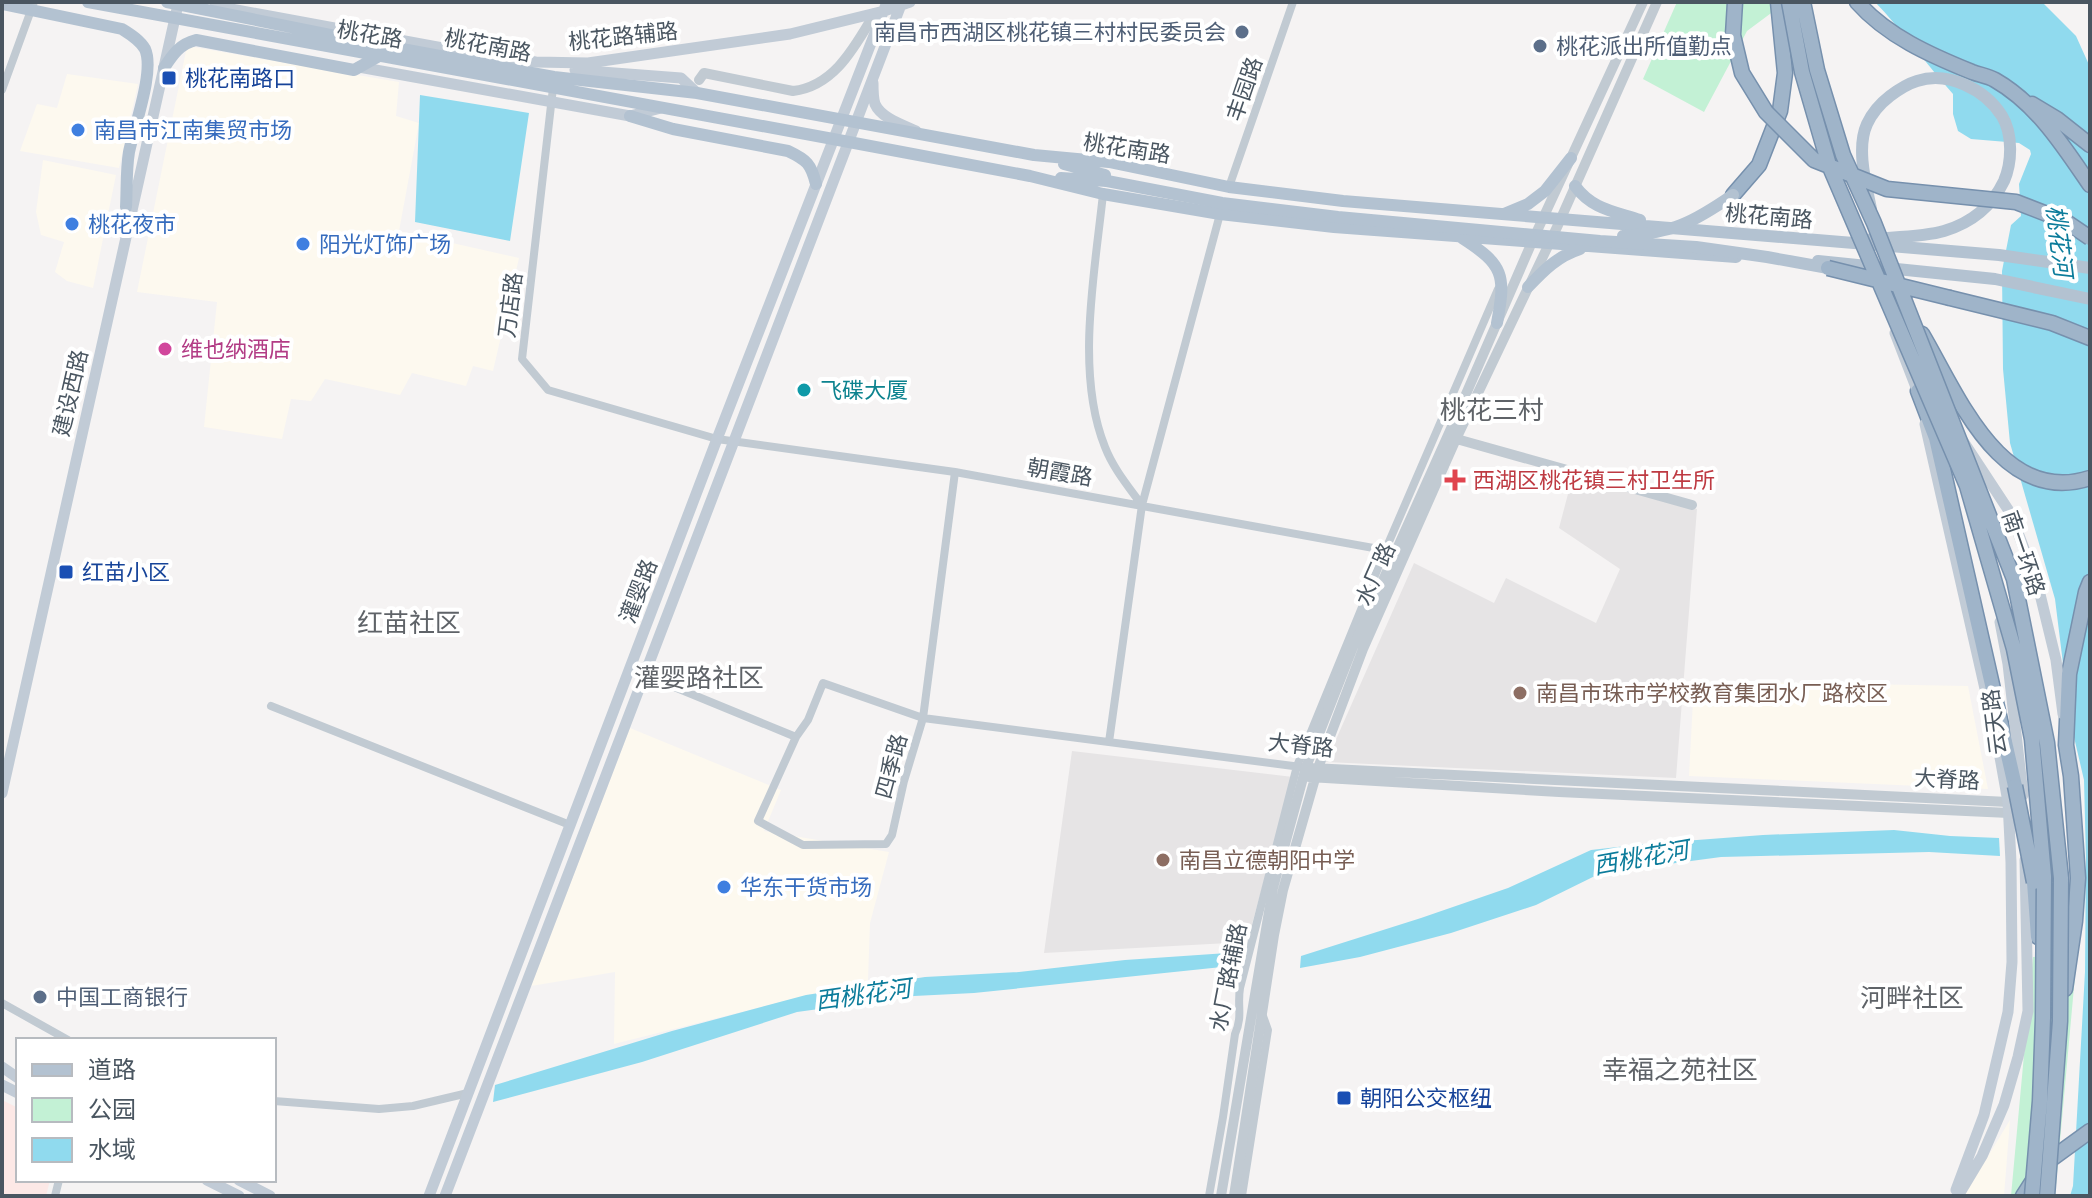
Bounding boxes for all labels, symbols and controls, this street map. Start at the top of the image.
street label: 桃花路 [335,13,405,55]
street label: 桃花路辅路 [567,15,679,57]
place label: 南昌市西湖区桃花镇三村村民委员会 [874,17,1226,47]
street label: 桃花南路 [442,22,534,68]
marker: 南昌市西湖区桃花镇三村村民委员会 [1233,23,1251,41]
place label: 桃花派出所值勤点 [1556,31,1732,61]
marker: 桃花派出所值勤点 [1531,37,1549,55]
street label: 丰园路 [1219,53,1269,125]
place label: 桃花南路口 [185,63,295,93]
marker: 桃花南路口 [160,69,178,87]
place label: 南昌市江南集贸市场 [94,115,292,145]
marker: 南昌市江南集贸市场 [69,121,87,139]
street label: 桃花南路 [1081,126,1173,170]
street label: 桃花南路 [1724,197,1814,235]
water label: 桃花河 [2040,203,2082,283]
place label: 桃花夜市 [88,209,176,239]
marker: 桃花夜市 [63,215,81,233]
place label: 阳光灯饰广场 [319,229,451,259]
marker: 阳光灯饰广场 [294,235,312,253]
street label: 万店路 [491,270,529,340]
place label: 维也纳酒店 [181,334,291,364]
marker: 维也纳酒店 [156,340,174,358]
street label: 建设西路 [45,347,95,439]
place label: 飞碟大厦 [820,375,908,405]
marker: 飞碟大厦 [795,381,813,399]
district label: 桃花三村 [1440,391,1544,427]
street label: 朝霞路 [1025,451,1095,493]
place label: 西湖区桃花镇三村卫生所 [1473,465,1715,495]
marker: 西湖区桃花镇三村卫生所 [1444,469,1466,491]
street label: 南一环路 [1995,507,2053,599]
street label: 水厂路 [1348,538,1402,610]
street label: 灌婴路 [612,555,664,627]
place label: 红苗小区 [82,557,170,587]
marker: 红苗小区 [57,563,75,581]
district label: 红苗社区 [357,604,461,640]
district label: 灌婴路社区 [634,659,764,695]
place label: 南昌市珠市学校教育集团水厂路校区 [1536,678,1888,708]
marker: 南昌市珠市学校教育集团水厂路校区 [1511,684,1529,702]
street label: 云天路 [1975,687,2013,757]
street label: 大脊路 [1267,727,1335,763]
street label: 四季路 [868,730,914,802]
street label: 大脊路 [1913,762,1981,796]
water label: 西桃花河 [1591,831,1695,881]
place label: 南昌立德朝阳中学 [1179,845,1355,875]
marker: 南昌立德朝阳中学 [1154,851,1172,869]
place label: 华东干货市场 [740,872,872,902]
marker: 华东干货市场 [715,878,733,896]
street label: 水厂路辅路 [1203,920,1253,1034]
water label: 西桃花河 [813,970,917,1017]
district label: 河畔社区 [1860,979,1964,1015]
place label: 中国工商银行 [56,982,188,1012]
marker: 中国工商银行 [31,988,49,1006]
legend [16,1038,276,1182]
district label: 幸福之苑社区 [1602,1051,1758,1087]
text: 道路 [88,1052,136,1085]
place label: 朝阳公交枢纽 [1360,1083,1492,1113]
marker: 朝阳公交枢纽 [1335,1089,1353,1107]
text: 公园 [88,1092,136,1125]
text: 水域 [88,1132,136,1165]

